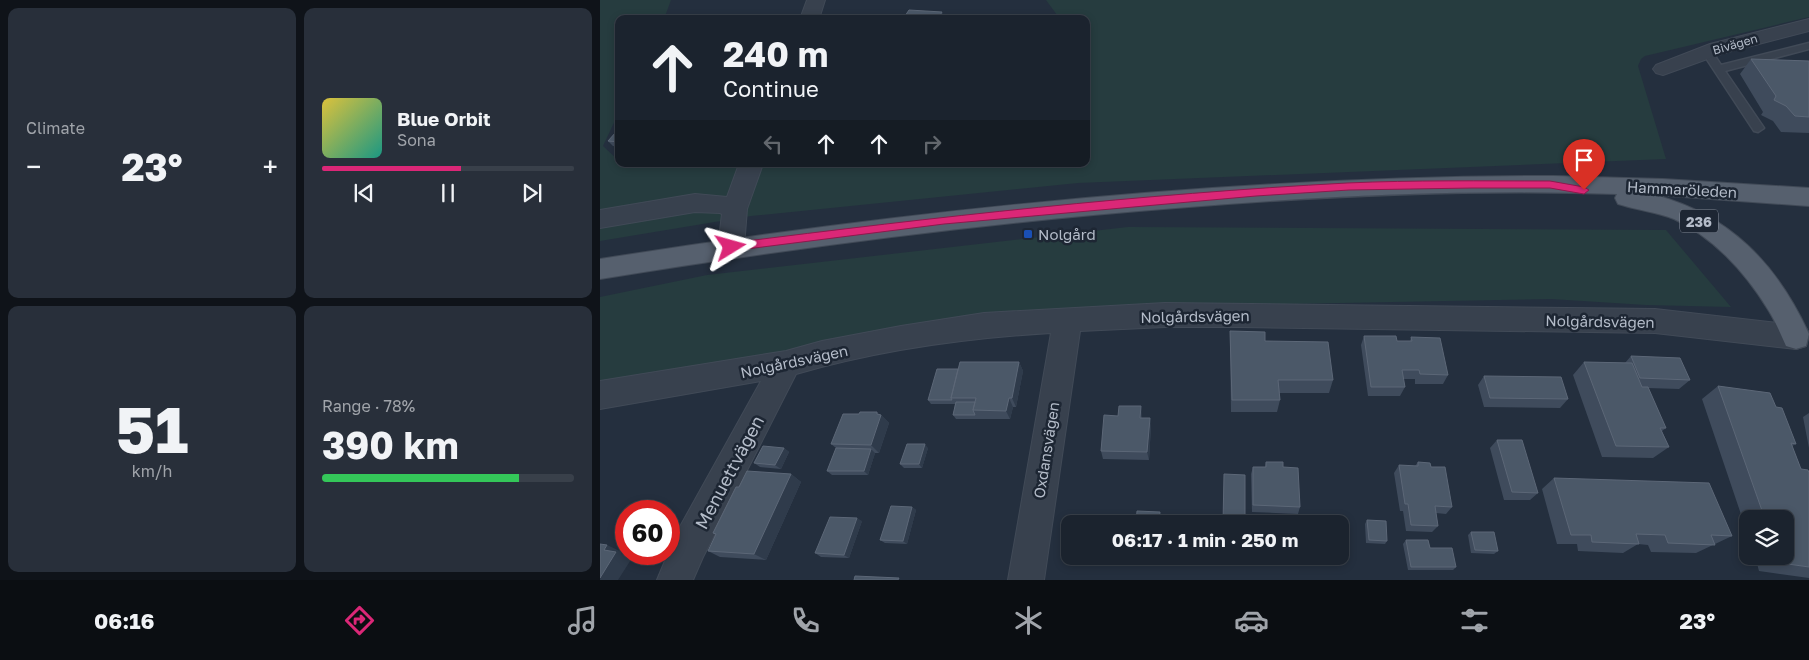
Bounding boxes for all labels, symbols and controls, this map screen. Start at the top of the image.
street label: Bivägen [1711,30,1759,58]
text: 240 m [723,33,828,75]
icon: ahead [640,35,705,100]
text: Continue [723,75,819,102]
text: Blue Orbit [397,107,491,130]
text: Climate [26,118,85,138]
text: Sona [397,130,436,150]
icon: left [759,130,787,158]
icon: ahead [812,130,840,158]
icon: ahead [865,130,893,158]
icon: right [918,130,946,158]
pin [1563,139,1605,190]
text: 23° [121,144,183,189]
icon: arrive [1570,146,1598,174]
text: − [26,150,41,183]
text: + [263,150,278,183]
street label: Hammaröleden [1627,177,1737,201]
icon: previous [350,179,378,207]
icon: pause [434,179,462,207]
icon: next [518,179,546,207]
road number: 236 [1680,210,1718,232]
position arrow [704,220,756,272]
place label: Nolgård [1038,225,1096,243]
marker: Nolgård [1022,228,1034,240]
street label: Nolgårdsvägen [1140,306,1250,326]
street label: Nolgårdsvägen [1545,311,1655,331]
street label: Nolgårdsvägen [739,341,849,381]
text: 51 [115,389,189,467]
text: Range · 78% [322,396,415,416]
street label: Oxdansvägen [1029,400,1063,500]
street label: Menuettvägen [690,411,768,533]
text: 390 km [322,422,459,467]
text: km/h [132,461,172,481]
speed limit sign: 60 [615,500,680,565]
map controls [1739,510,1794,565]
button: layers [1739,510,1794,565]
text: 06:17 · 1 min · 250 m [1112,528,1298,551]
icon: directions [342,603,377,638]
icon: music [565,603,600,638]
icon: phone [788,603,823,638]
icon: climate [1011,603,1046,638]
icon: car [1234,603,1269,638]
icon: filters [1457,603,1492,638]
text: 06:16 [94,607,155,634]
text: 23° [1680,607,1715,634]

